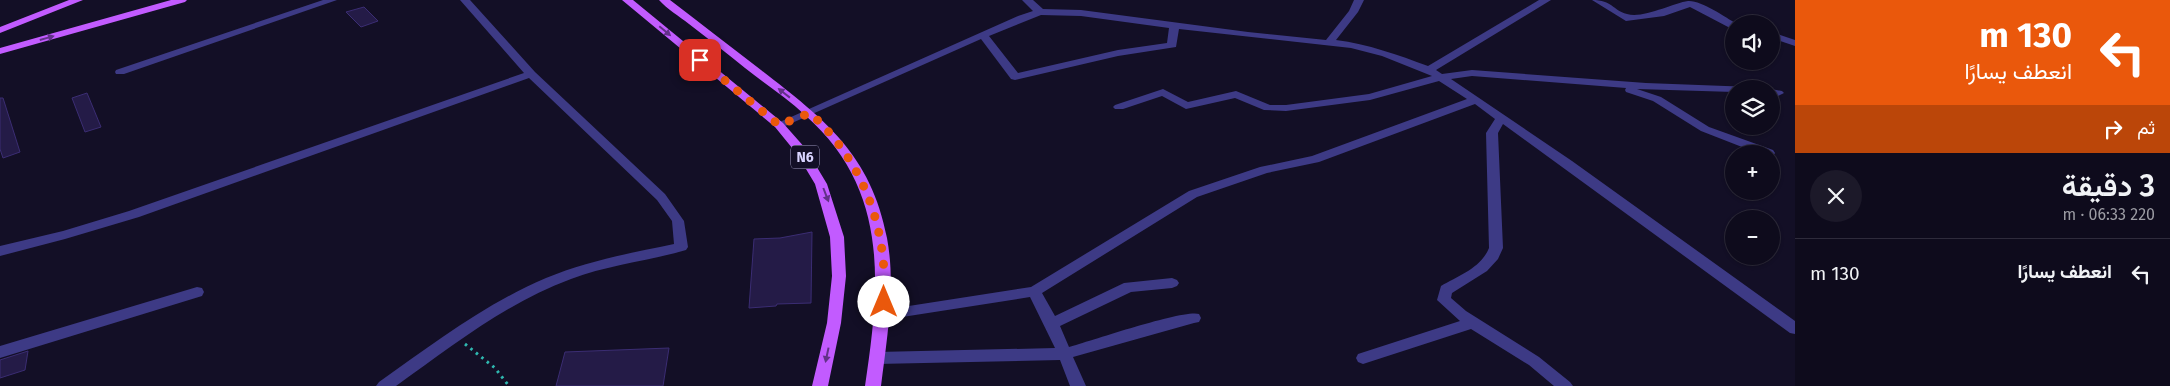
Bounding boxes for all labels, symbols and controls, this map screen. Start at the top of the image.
text: 130 m [1979,14,2072,56]
map controls [1725,15,1780,265]
button: sound [1725,15,1780,70]
icon: left [2090,20,2155,85]
one-way arrow [659,25,671,36]
one-way arrow [39,34,55,42]
pin [679,39,721,81]
icon: arrive [686,46,714,74]
text: انعطف يسارًا [1965,58,2072,85]
button: layers [1725,80,1780,135]
one-way arrow [778,87,791,98]
icon: right [2099,115,2127,143]
text: ثم [2137,116,2155,139]
button: + [1725,145,1780,200]
road number: N6 [791,146,819,168]
text: 3 دقيقة [2062,168,2155,204]
button: close [1810,170,1862,222]
one-way arrow [822,188,830,203]
text: 220 m · 06:33 [2063,205,2155,224]
button: − [1725,210,1780,265]
text: انعطف يسارًا [2018,260,2112,283]
icon: left [2127,260,2155,288]
text: 130 m [1810,262,1860,285]
position arrow [857,275,909,327]
one-way arrow [823,347,831,362]

